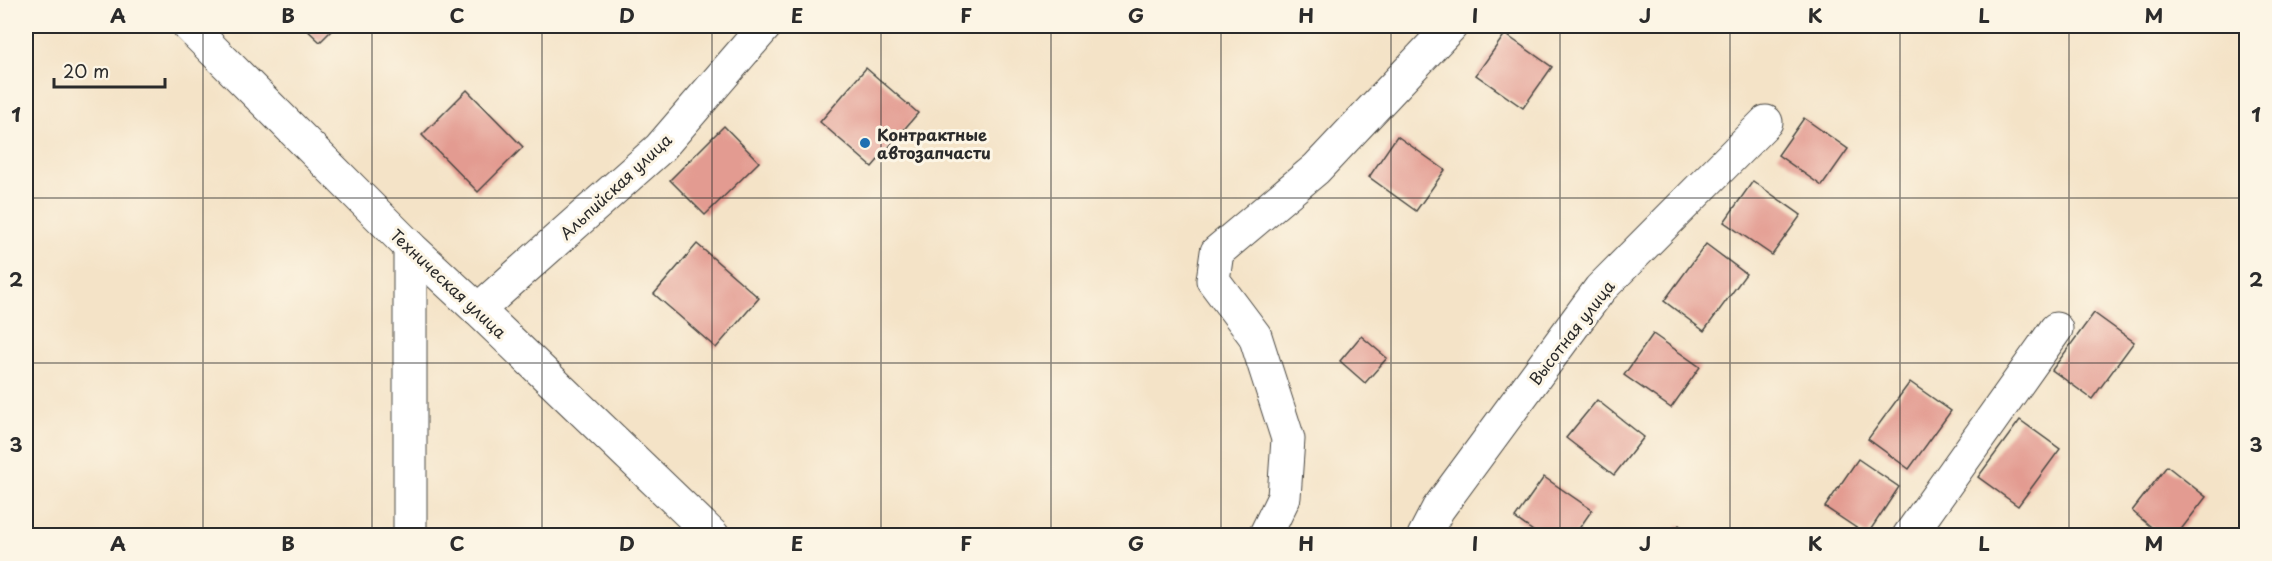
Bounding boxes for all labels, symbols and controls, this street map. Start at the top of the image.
text: A [110,0,126,30]
text: B [281,0,295,30]
text: C [449,0,465,30]
text: D [619,0,635,30]
text: E [791,0,803,30]
text: F [960,0,972,30]
text: G [1128,0,1144,30]
text: H [1298,0,1314,30]
text: I [1472,0,1478,30]
text: J [1639,0,1651,30]
text: K [1808,0,1823,30]
text: L [1978,0,1990,30]
text: M [2145,0,2163,30]
scale bar [54,51,165,89]
text: 20 m [63,57,109,84]
text: 1 [11,99,21,129]
text: 1 [2251,99,2261,129]
place label: Контрактные автозапчасти [877,122,991,164]
street label: Альпийская улица [554,128,676,244]
marker: Контрактные автозапчасти [858,136,872,150]
street label: Техническая улица [386,223,512,343]
text: 2 [9,264,23,294]
text: 2 [2249,264,2263,294]
street label: Высотная улица [1522,275,1620,389]
text: 3 [9,429,23,459]
text: 3 [2249,429,2263,459]
text: A [110,528,126,558]
text: B [281,528,295,558]
text: C [449,528,465,558]
text: D [619,528,635,558]
text: E [791,528,803,558]
text: F [960,528,972,558]
text: G [1128,528,1144,558]
text: H [1298,528,1314,558]
text: I [1472,528,1478,558]
text: J [1639,528,1651,558]
text: K [1808,528,1823,558]
text: L [1978,528,1990,558]
text: M [2145,528,2163,558]

